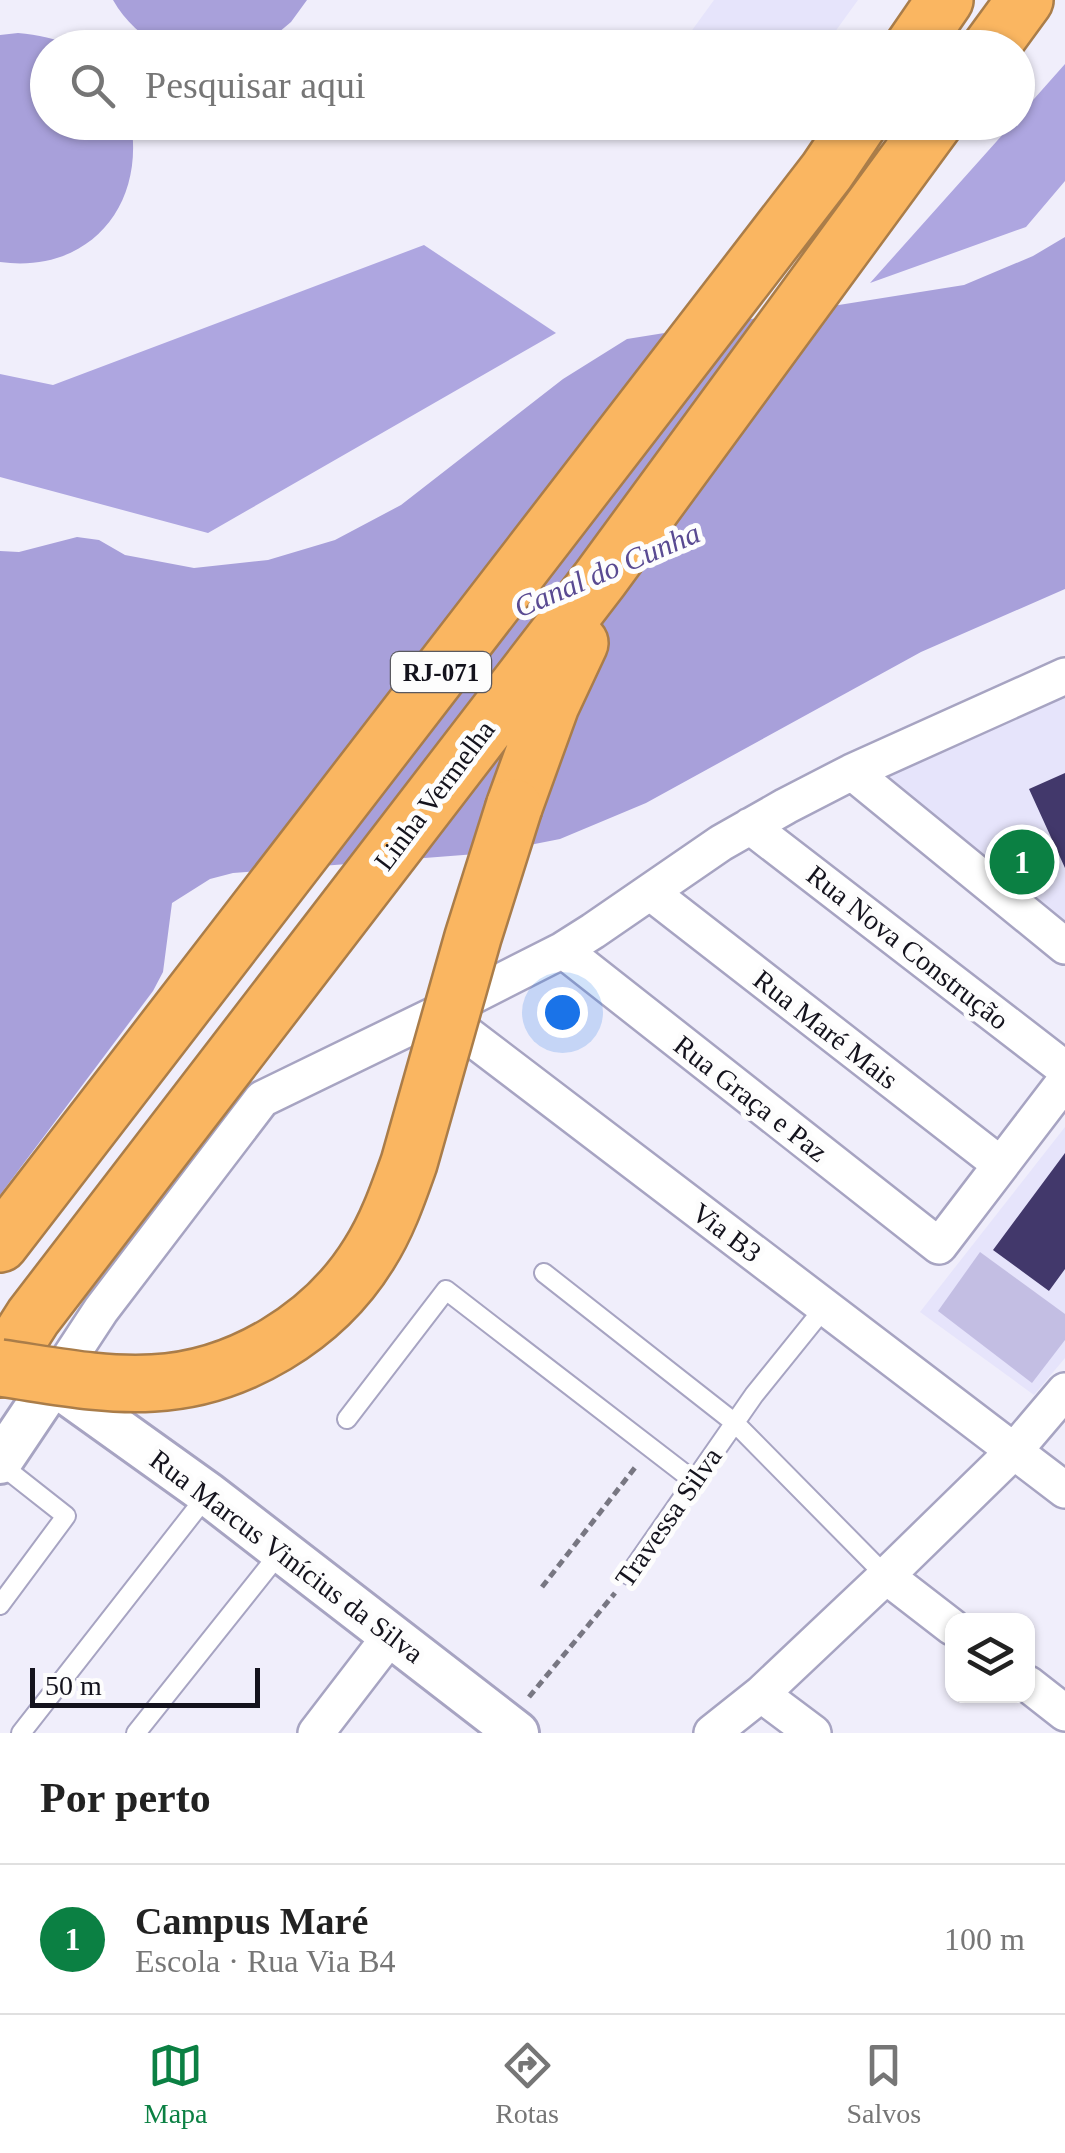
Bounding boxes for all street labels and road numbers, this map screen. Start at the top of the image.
road number: RJ-071 [391,652,491,692]
street label: Linha Vermelha [368,714,501,876]
street label: Rua Nova Construção [801,859,1015,1036]
street label: Rua Maré Mais [748,964,904,1095]
street label: Rua Graça e Paz [668,1029,833,1168]
street label: Via B3 [686,1196,767,1268]
street label: Travessa Silva [609,1441,728,1593]
street label: Rua Marcus Vinícius da Silva [144,1444,430,1670]

